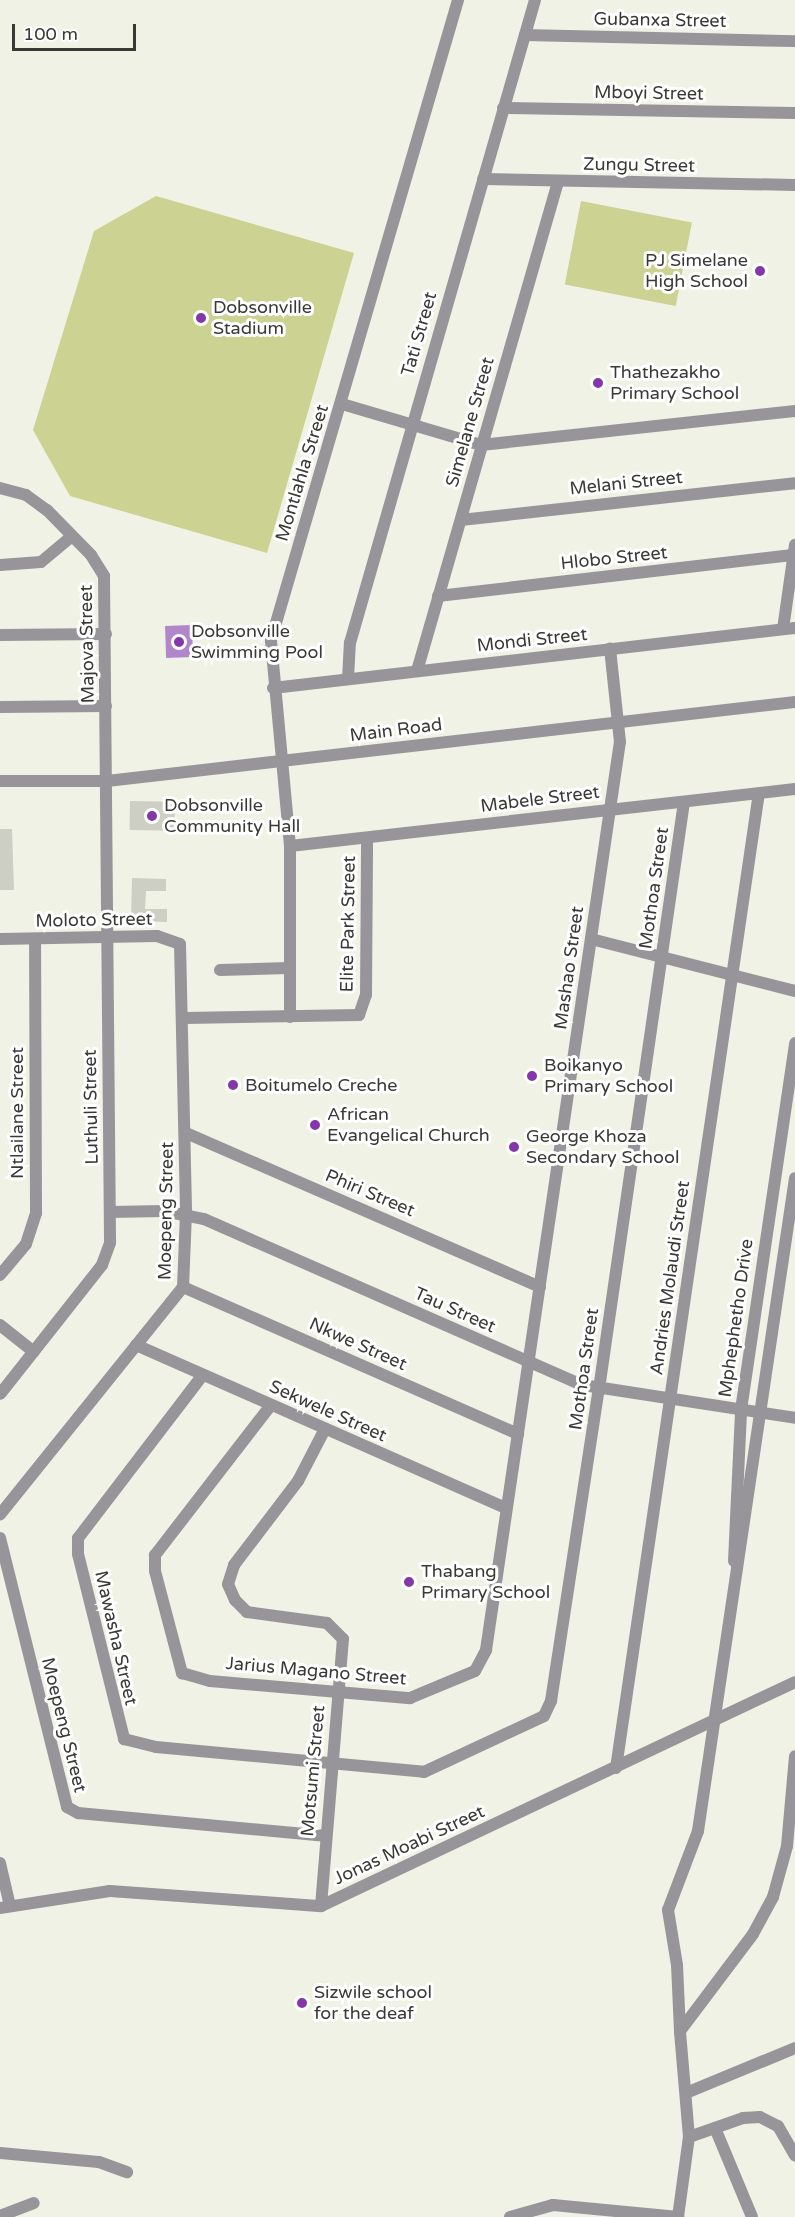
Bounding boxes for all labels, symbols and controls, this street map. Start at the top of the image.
street label: Gubanxa Street [593,8,727,32]
scale bar [15,12,140,50]
text: 100 m [23,23,78,45]
street label: Mboyi Street [594,81,704,105]
street label: Zungu Street [583,153,695,177]
place label: PJ Simelane High School [645,250,748,292]
marker: PJ Simelane High School [753,264,767,278]
street label: Tati Street [397,289,441,379]
place label: Dobsonville Stadium [213,297,312,340]
marker: Dobsonville Stadium [194,311,208,325]
street label: Simelane Street [441,355,499,489]
place label: Thathezakho Primary School [610,362,739,404]
marker: Thathezakho Primary School [591,376,605,390]
street label: Montlahla Street [271,402,333,544]
street label: Melani Street [568,466,684,500]
street label: Hlobo Street [560,542,668,574]
street label: Majova Street [75,585,99,703]
place label: Dobsonville Swimming Pool [191,621,323,664]
street label: Mondi Street [476,623,588,657]
marker: Dobsonville Swimming Pool [172,635,186,649]
street label: Main Road [349,714,443,746]
street label: Mabele Street [479,781,601,817]
place label: Dobsonville Community Hall [164,795,300,838]
marker: Dobsonville Community Hall [145,809,159,823]
street label: Mothoa Street [635,826,673,950]
street label: Elite Park Street [336,856,360,992]
street label: Mashao Street [550,905,588,1031]
street label: Moloto Street [35,908,153,932]
street label: Ntlailane Street [6,1047,28,1179]
street label: Luthuli Street [79,1049,103,1165]
place label: Boikanyo Primary School [544,1055,673,1098]
marker: Boikanyo Primary School [525,1069,539,1083]
place label: Boitumelo Creche [245,1074,397,1096]
marker: Boitumelo Creche [226,1078,240,1092]
place label: African Evangelical Church [327,1104,490,1146]
marker: African Evangelical Church [308,1118,322,1132]
place label: George Khoza Secondary School [526,1126,679,1168]
marker: George Khoza Secondary School [507,1140,521,1154]
street label: Moepeng Street [154,1142,178,1280]
street label: Phiri Street [322,1165,418,1221]
street label: Andries Molaudi Street [646,1179,694,1377]
street label: Mphephetho Drive [714,1237,758,1399]
street label: Tau Street [411,1283,499,1337]
street label: Mothoa Street [565,1307,603,1431]
street label: Nkwe Street [306,1313,410,1375]
street label: Sekwele Street [266,1375,390,1447]
place label: Thabang Primary School [421,1561,550,1604]
street label: Mawasha Street [90,1569,142,1707]
marker: Thabang Primary School [402,1575,416,1589]
street label: Jarius Magano Street [225,1652,407,1690]
street label: Moepeng Street [37,1655,91,1795]
street label: Motsumi Street [297,1705,329,1837]
street label: Jonas Moabi Street [330,1801,488,1889]
place label: Sizwile school for the deaf [314,1982,432,2024]
marker: Sizwile school for the deaf [295,1996,309,2010]

